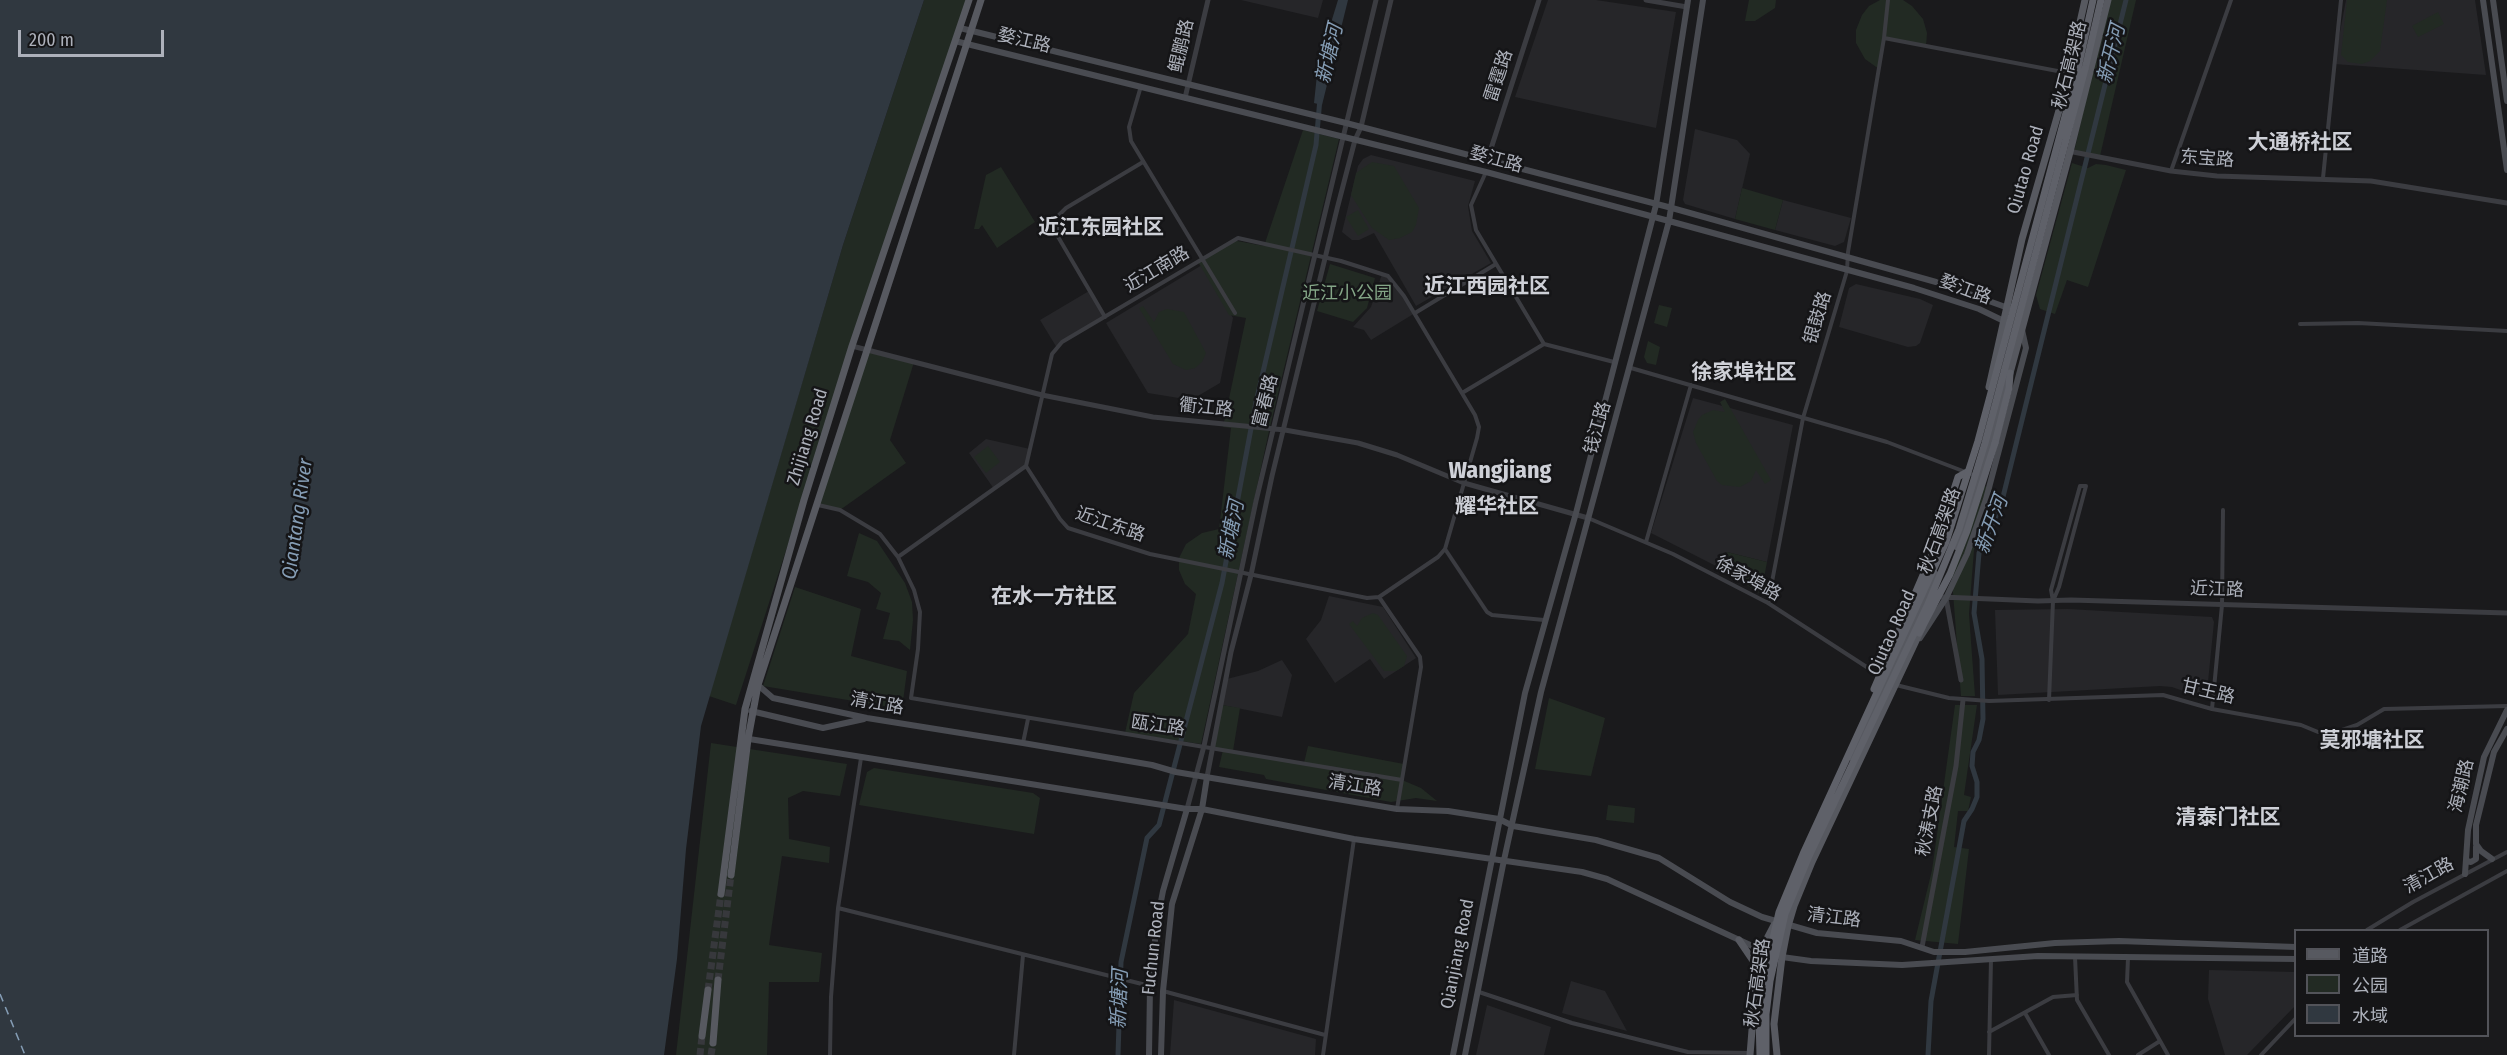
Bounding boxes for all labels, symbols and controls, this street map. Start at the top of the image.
street label: 鲲鹏路 [1165,17,1199,75]
scale bar [21,18,166,56]
street label: 秋石高架路 [2049,19,2091,111]
water label: 新塘河 [1312,22,1348,86]
water label: 新开河 [2093,22,2131,86]
street label: 婺江路 [995,24,1053,58]
text: 200 m [29,29,74,51]
street label: 雷霆路 [1480,47,1518,105]
street label: Qiutao Road [2003,123,2049,217]
district label: 大通桥社区 [2248,130,2352,156]
street label: 婺江路 [1467,143,1525,177]
street label: 东宝路 [2179,146,2235,172]
district label: 近江东园社区 [1038,215,1164,241]
street label: 近江南路 [1121,242,1193,298]
street label: 婺江路 [1936,271,1994,309]
district label: 近江西园社区 [1424,274,1550,300]
park label: 近江小公园 [1302,283,1392,305]
street label: 银鼓路 [1800,289,1836,347]
district label: 徐家埠社区 [1692,360,1796,386]
street label: 富春路 [1249,372,1283,430]
street label: Zhijiang Road [783,386,833,488]
street label: 衢江路 [1178,394,1234,422]
street label: 钱江路 [1580,399,1616,457]
water label: Qiantang River [278,457,318,581]
district label: Wangjiang [1448,457,1552,485]
street label: 秋石高架路 [1914,485,1966,577]
water label: 新开河 [1970,493,2014,557]
district label: 耀华社区 [1455,494,1539,520]
water label: 新塘河 [1214,498,1250,562]
street label: 近江东路 [1072,503,1148,547]
street label: 徐家埠路 [1711,552,1785,606]
street label: 近江路 [2190,578,2244,602]
district label: 在水一方社区 [991,584,1117,610]
street label: Qiutao Road [1864,587,1920,679]
street label: 甘王路 [2179,675,2237,709]
street label: 清江路 [849,689,905,719]
street label: 瓯江路 [1130,712,1186,740]
district label: 莫邪塘社区 [2320,728,2424,754]
street label: 海潮路 [2445,757,2479,815]
street label: 清江路 [1327,771,1383,801]
street label: 秋涛支路 [1913,784,1947,858]
district label: 清泰门社区 [2176,805,2280,831]
street label: 清江路 [2400,853,2458,899]
street label: Qianjiang Road [1437,897,1479,1011]
street label: Fuchun Road [1138,900,1170,996]
street label: 清江路 [1806,904,1862,932]
legend [2294,929,2489,1037]
street label: 秋石高架路 [1741,937,1775,1029]
text: 道路 [2352,945,2388,967]
water label: 新塘河 [1107,969,1133,1029]
text: 公园 [2352,975,2388,997]
text: 水域 [2352,1005,2388,1027]

